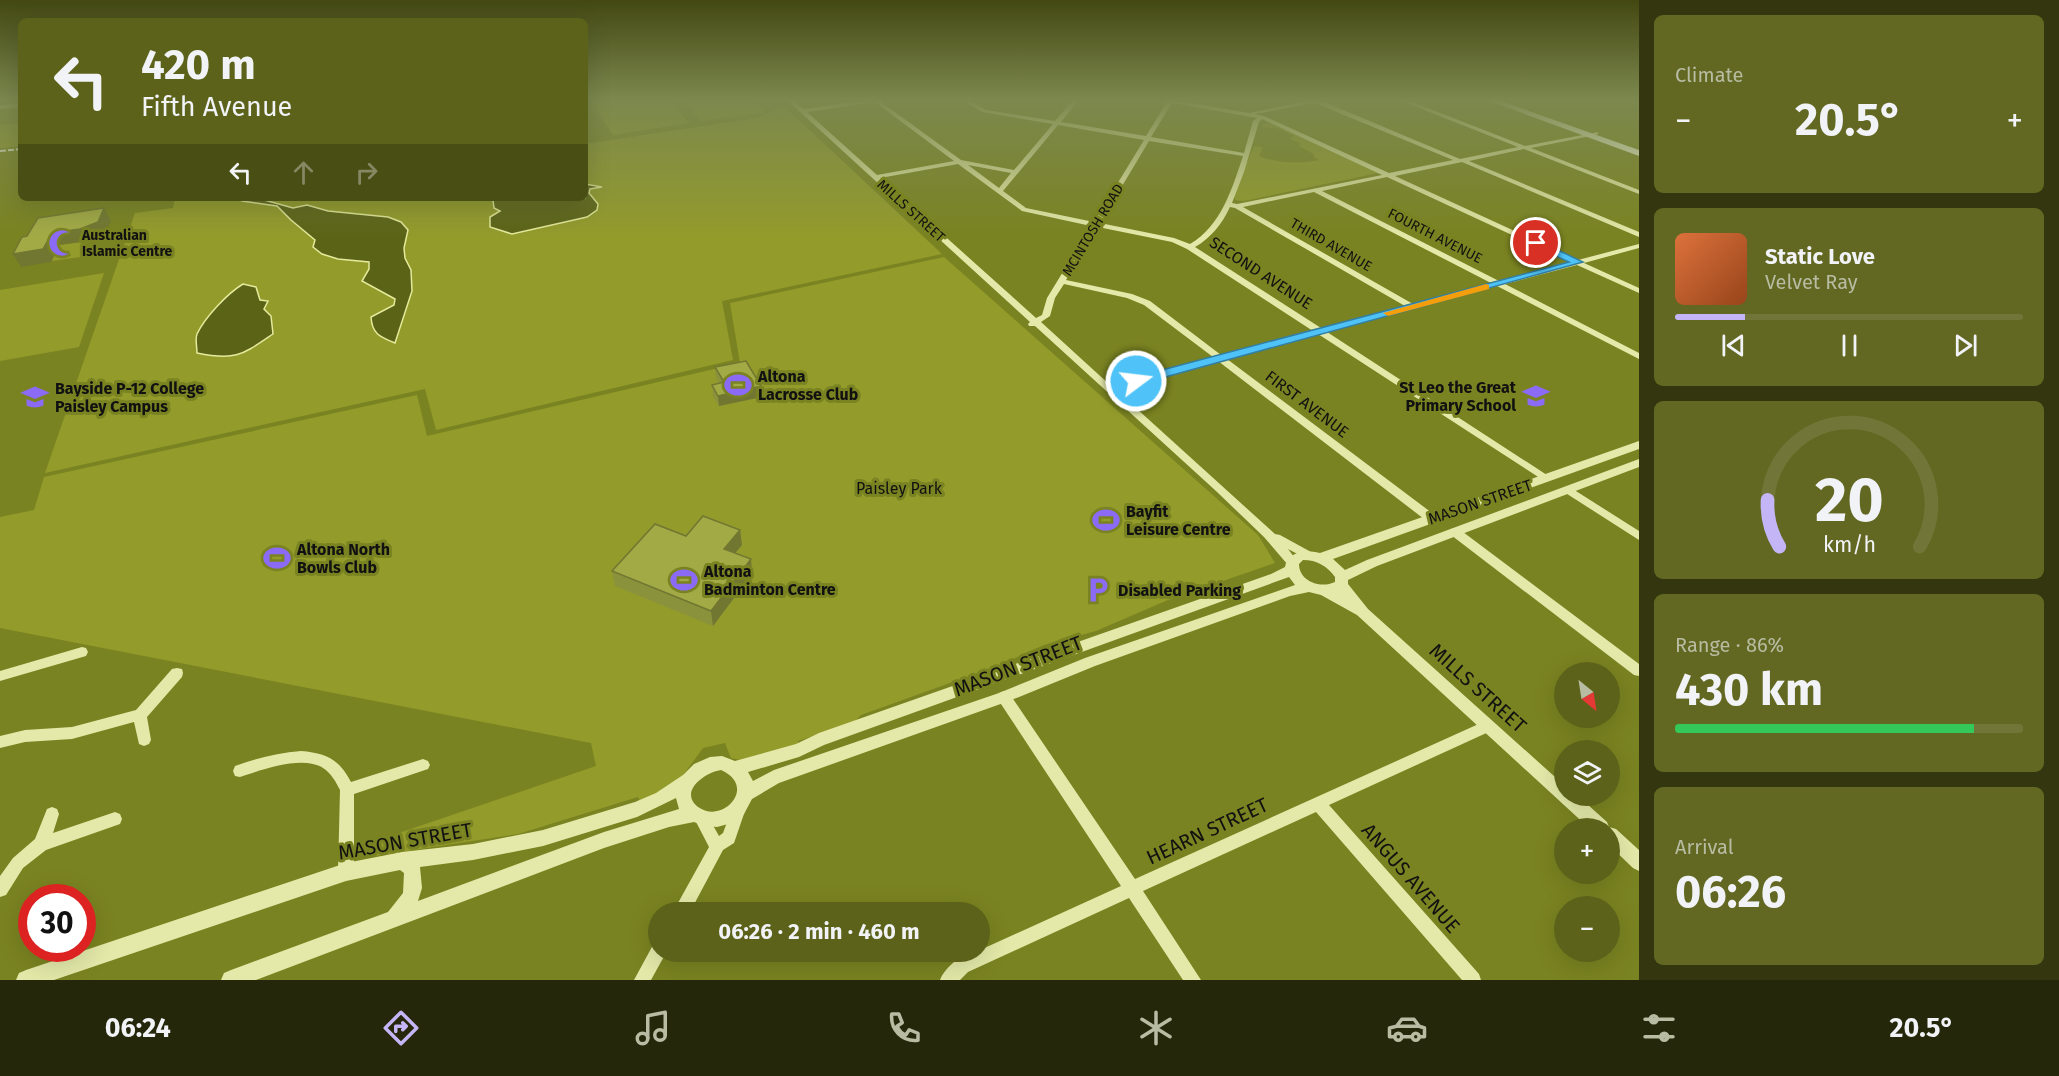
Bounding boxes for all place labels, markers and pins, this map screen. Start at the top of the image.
pin [1510,217,1561,268]
place label: Australian Islamic Centre [81,227,173,260]
mosque icon: Australian Islamic Centre [47,228,77,258]
place label: Altona Lacrosse Club [757,367,858,404]
sports icon: Altona Lacrosse Club [723,370,753,400]
place label: St Leo the Great Primary School [1399,378,1517,415]
place label: Bayside P-12 College Paisley Campus [55,379,204,416]
school or university icon: St Leo the Great Primary School [1521,381,1551,411]
school or university icon: Bayside P-12 College Paisley Campus [20,382,50,412]
place label: Bayfit Leisure Centre [1126,502,1231,539]
sports icon: Bayfit Leisure Centre [1091,505,1121,535]
place label: Altona North Bowls Club [296,540,390,577]
sports icon: Altona North Bowls Club [262,543,292,573]
place label: Altona Badminton Centre [703,562,836,599]
sports icon: Altona Badminton Centre [669,565,699,595]
parking icon: Disabled Parking [1083,575,1113,605]
place label: Disabled Parking [1118,581,1241,600]

